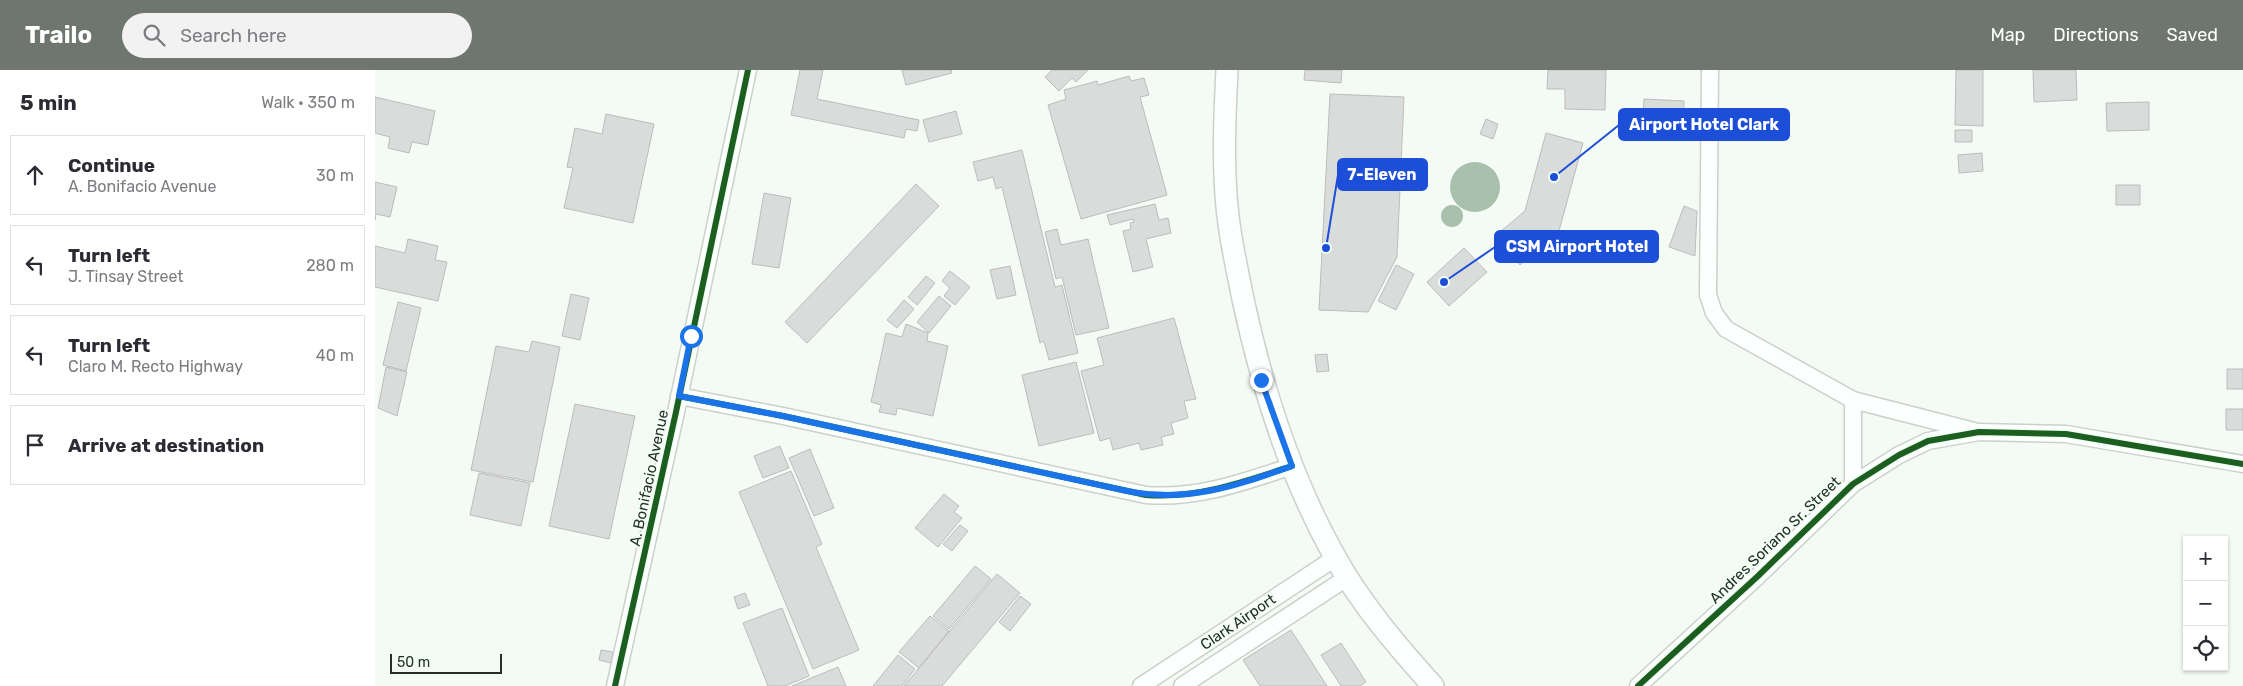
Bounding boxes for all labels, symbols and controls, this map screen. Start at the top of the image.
search box [122,13,472,58]
text: Trailo [25,21,92,49]
icon: search [140,21,168,49]
text: Search here [180,24,287,47]
text: Map [1990,24,2025,46]
text: Directions [2053,24,2139,46]
text: Saved [2167,24,2218,46]
text: 5 min [20,90,77,115]
text: Walk · 350 m [261,93,355,112]
callout: Airport Hotel Clark [1619,109,1789,140]
text: Airport Hotel Clark [1629,115,1780,134]
text: Continue [68,154,155,177]
callout: 7-Eleven [1338,159,1427,190]
icon: ahead [21,161,49,189]
text: 7-Eleven [1347,165,1417,184]
text: 30 m [316,166,354,185]
text: A. Bonifacio Avenue [68,177,216,196]
callout: CSM Airport Hotel [1495,231,1658,262]
text: CSM Airport Hotel [1506,237,1648,256]
text: Turn left [68,244,150,267]
icon: left [21,251,49,279]
text: 280 m [306,256,354,275]
text: J. Tinsay Street [68,267,184,286]
route start [680,325,703,348]
text: Turn left [68,334,150,357]
icon: left [21,341,49,369]
text: 40 m [316,346,354,365]
text: Claro M. Recto Highway [68,357,243,376]
route end [1250,369,1273,392]
street label: A. Bonifacio Avenue [626,408,672,548]
icon: arrive [21,431,49,459]
text: Arrive at destination [68,434,264,457]
street label: Andres Soriano Sr. Street [1706,473,1844,607]
map controls [2183,536,2228,671]
button: + [2183,536,2228,581]
button: − [2183,581,2228,626]
street label: Clark Airport [1197,590,1279,654]
button: locate [2183,626,2228,671]
scale bar [390,651,503,674]
text: 50 m [397,654,430,671]

